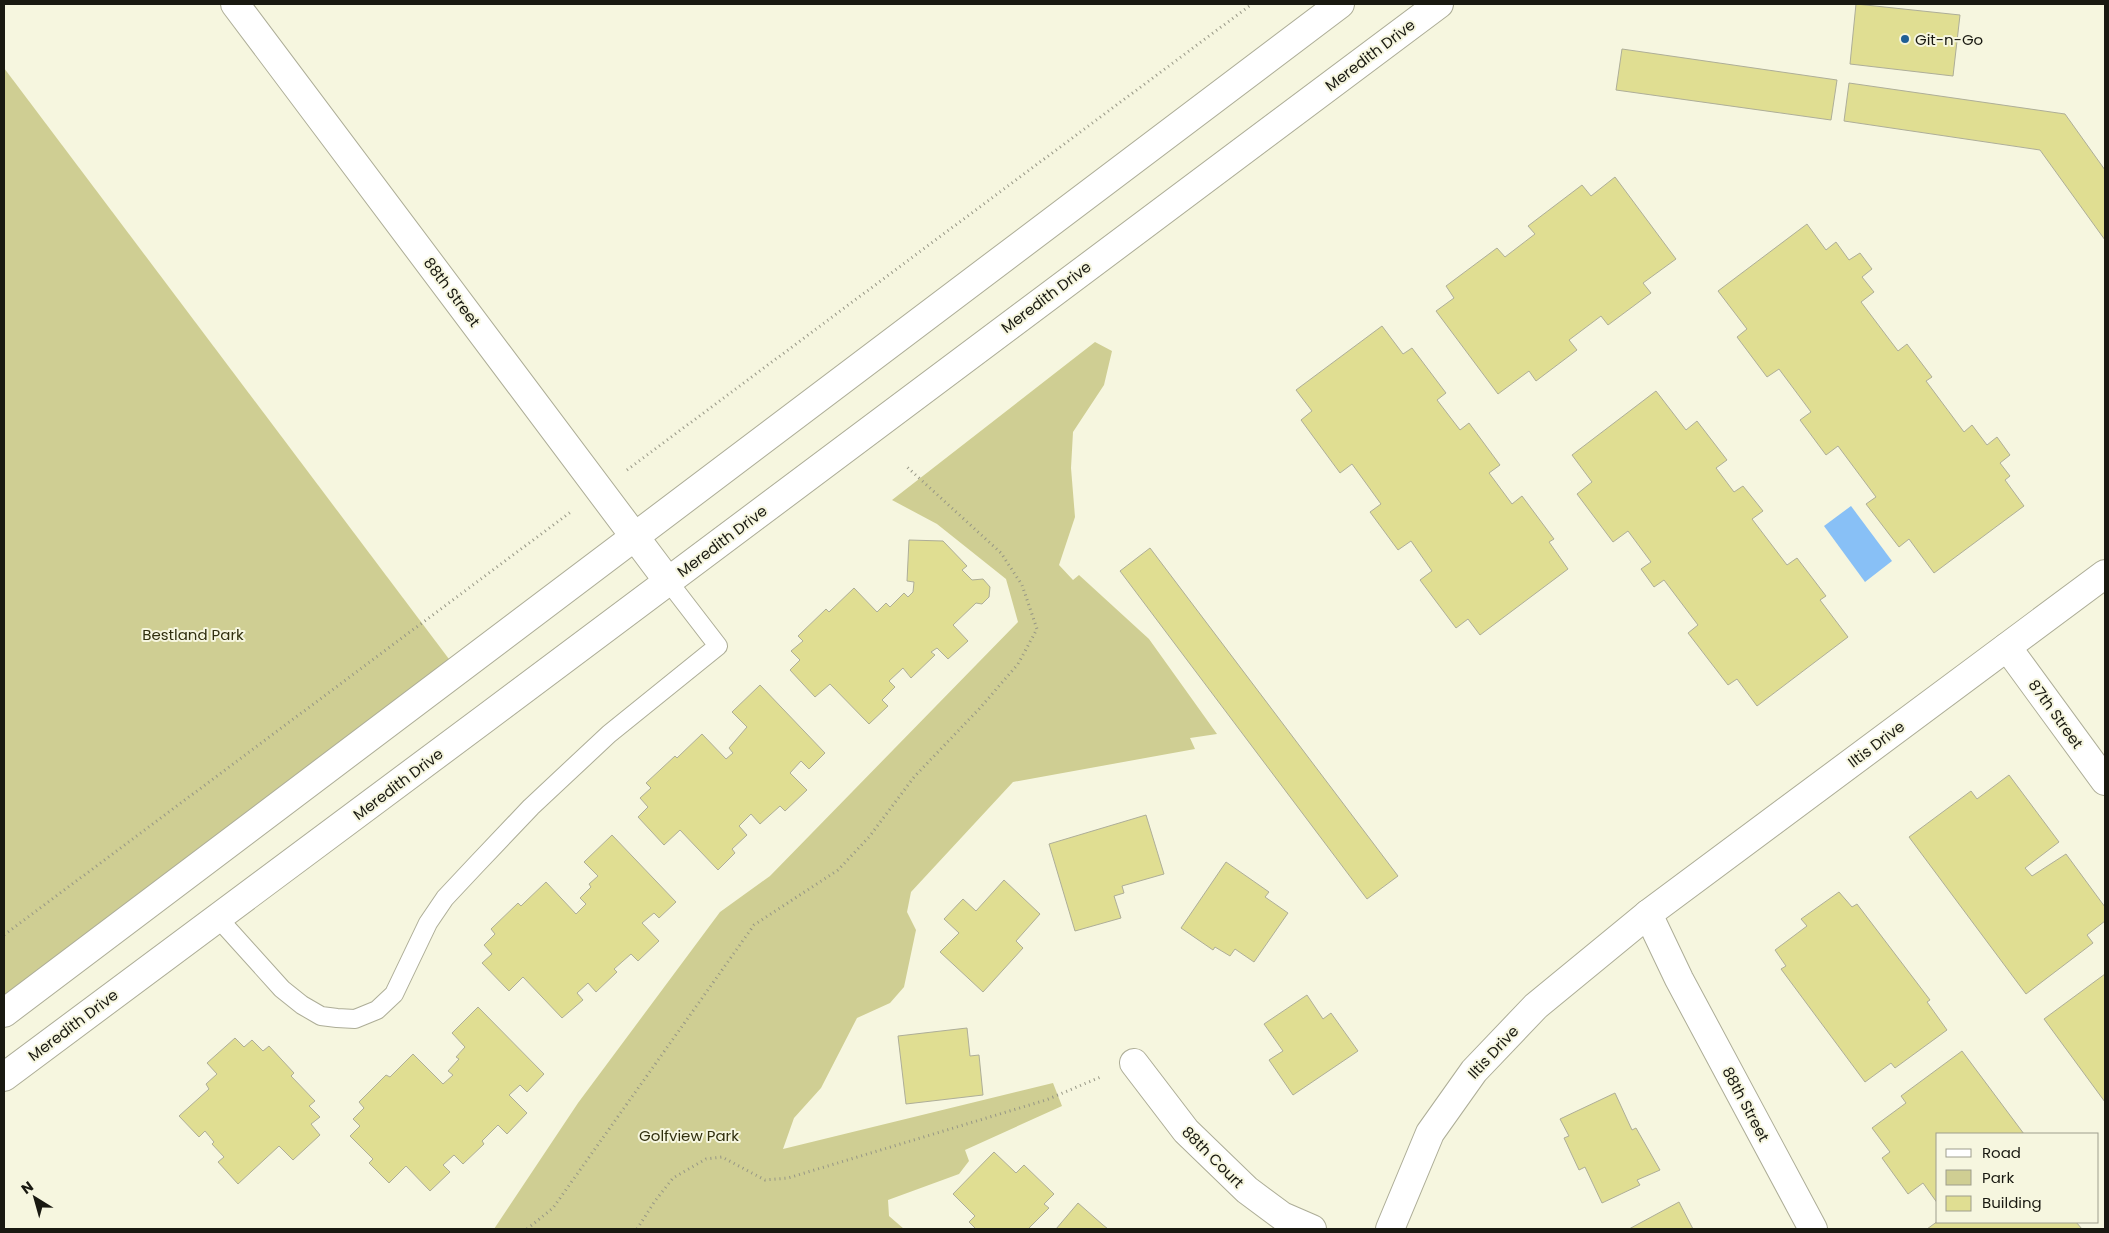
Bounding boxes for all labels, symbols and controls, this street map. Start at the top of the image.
street label: Meredith Drive [1321,14,1419,96]
place label: Git-n-Go [1915,29,1983,50]
marker: Git-n-Go [1899,33,1911,45]
street label: 88th Street [419,253,485,331]
street label: Meredith Drive [997,256,1095,338]
street label: Meredith Drive [673,500,771,582]
park label: Bestland Park [142,624,244,645]
street label: 87th Street [2024,675,2088,753]
street label: Iltis Drive [1843,716,1909,772]
street label: Meredith Drive [349,743,447,825]
street label: Meredith Drive [24,984,122,1066]
street label: Iltis Drive [1463,1021,1523,1083]
street label: 88th Street [1717,1063,1775,1145]
street label: 88th Court [1177,1121,1249,1193]
park label: Golfview Park [639,1125,739,1146]
legend [1936,1133,2099,1223]
text: Road [1982,1142,2021,1163]
text: Park [1982,1167,2014,1188]
north arrow [10,1173,60,1223]
text: N [17,1176,37,1199]
text: Building [1982,1192,2042,1213]

